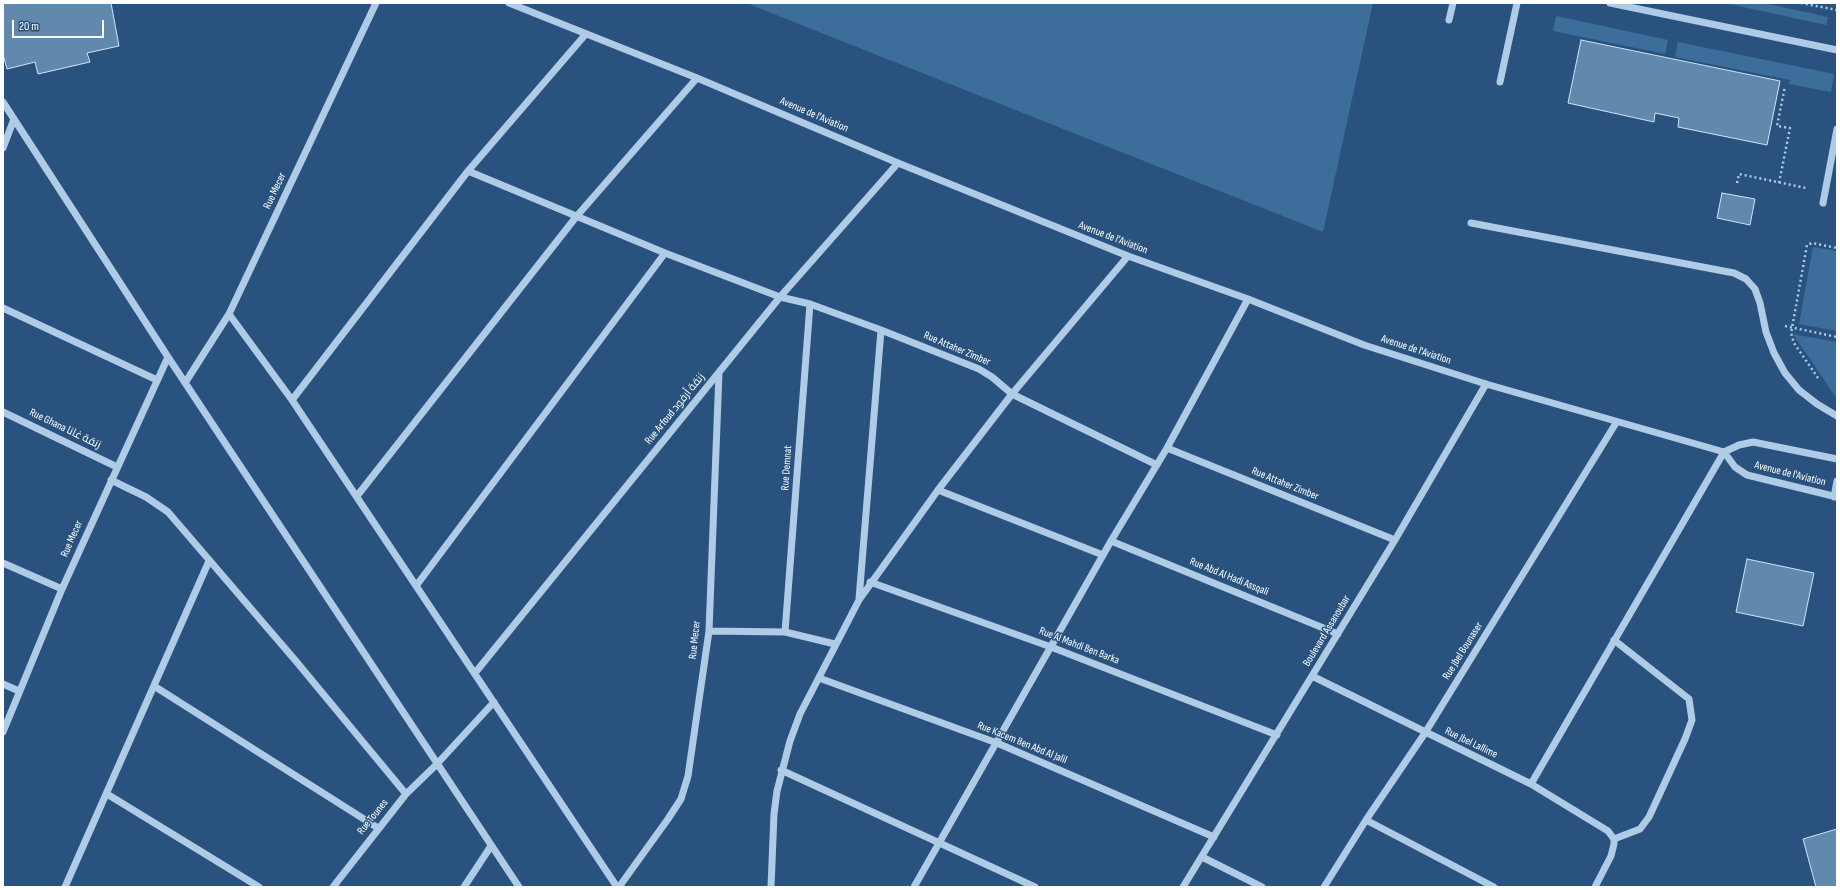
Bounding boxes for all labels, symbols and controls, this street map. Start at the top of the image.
scale bar [14,12,106,38]
text: 20 m [19,19,39,34]
street label: Avenue de l'Aviation [778,95,850,135]
street label: Rue Mecer [261,171,289,211]
street label: Avenue de l'Aviation [1077,219,1149,257]
street label: Rue Attaher Zimber [922,329,992,369]
street label: Avenue de l'Aviation [1379,332,1453,368]
street label: Rue Arfoud زنقة أرفود [642,371,708,447]
street label: Rue Ghana زنقة غانا [27,406,103,452]
street label: Rue Demnat [779,445,795,491]
street label: Avenue de l'Aviation [1753,459,1827,489]
street label: Rue Attaher Zimber [1249,465,1321,503]
street label: Rue Mecer [58,519,86,559]
street label: Rue Abd Al Hadi Assqali [1188,555,1270,599]
street label: Boulevard Assanoubar [1301,593,1353,669]
street label: Rue Mecer [686,620,704,660]
street label: Rue Jbel Bounaser [1440,620,1486,682]
street label: Rue Al Mahdi Ben Barka [1037,625,1121,667]
street label: Rue Kacem Ben Abd Al Jalil [975,719,1069,767]
street label: Rue Jbel Lallime [1442,725,1500,761]
street label: Rue Tounes [355,797,391,837]

